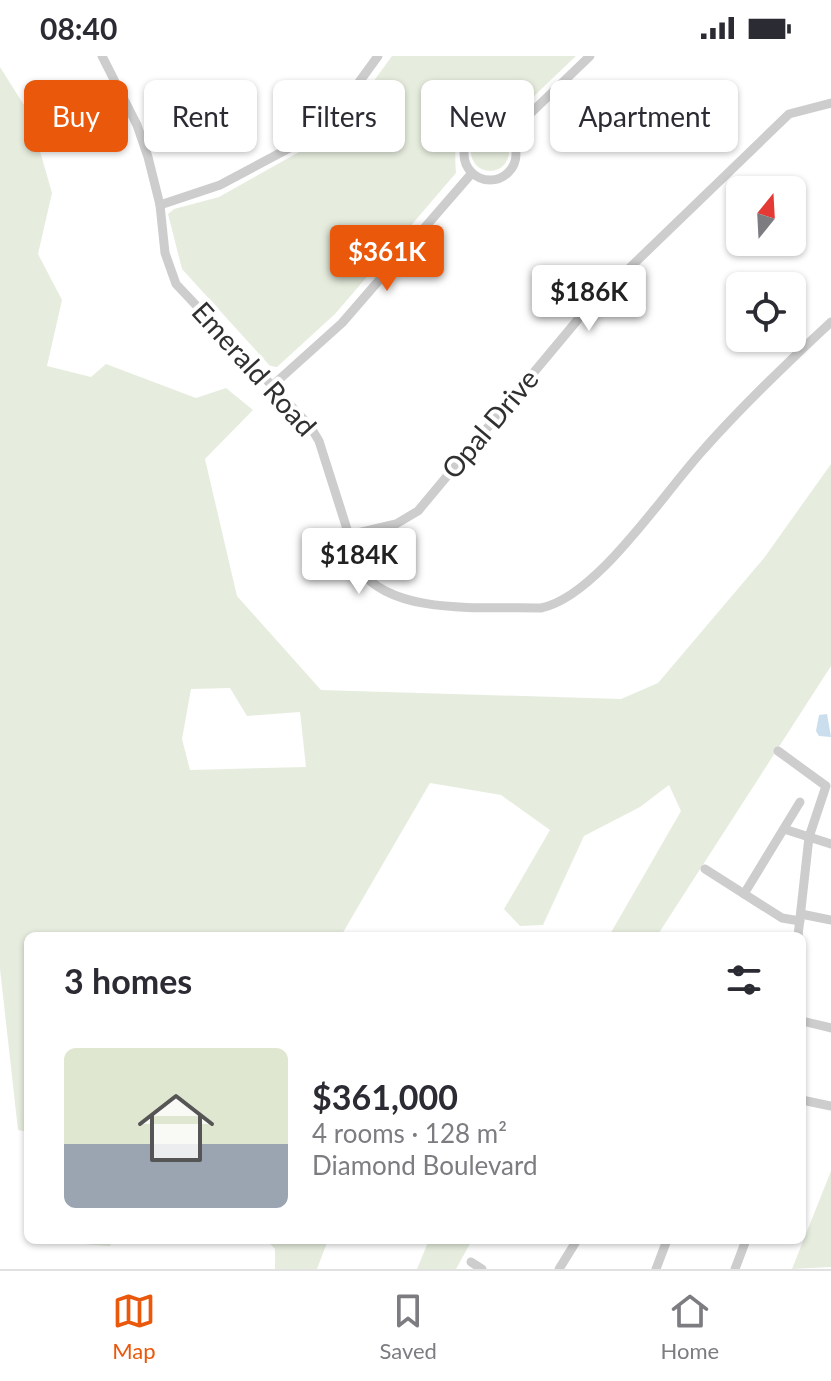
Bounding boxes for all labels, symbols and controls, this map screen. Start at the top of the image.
text: 08:40 [40,10,117,46]
chip: Buy [24,80,128,152]
chip: Rent [144,80,257,152]
chip: Filters [273,80,405,152]
chip: New [421,80,534,152]
chip: Apartment [550,80,738,152]
north arrow [726,176,806,256]
map controls [726,176,806,352]
pin: $361K [331,225,443,293]
text: $361K [348,235,426,267]
pin: $186K [533,265,645,333]
button: locate [726,272,806,352]
text: $186K [550,275,628,307]
street label: Emerald Road [186,294,324,443]
street label: Opal Drive [434,362,545,485]
pin: $184K [303,528,415,596]
text: $184K [320,538,398,570]
icon: filters [722,958,766,1002]
text: 3 homes [64,960,192,1001]
text: $361,000 [312,1076,458,1117]
icon: home [128,1080,224,1176]
text: 4 rooms · 128 m² [312,1117,507,1149]
text: Diamond Boulevard [312,1149,538,1181]
tab: Map [112,1289,156,1364]
tab: Saved [379,1289,437,1364]
tab: Home [661,1289,719,1364]

